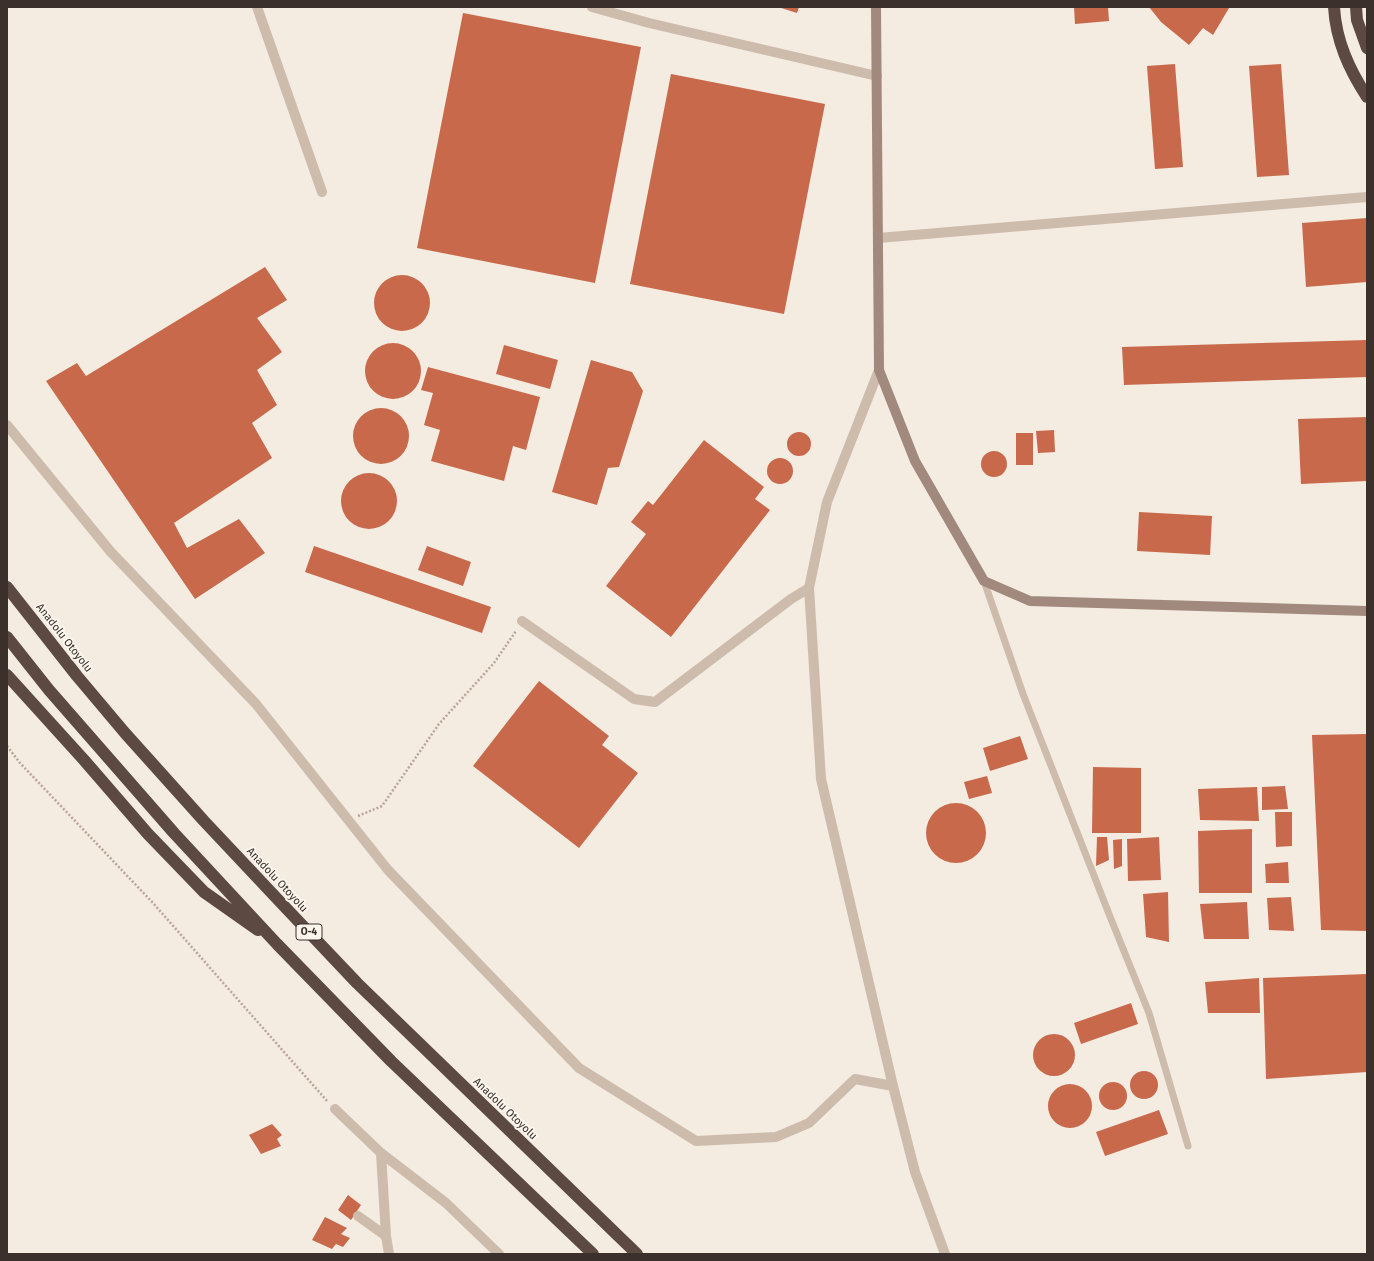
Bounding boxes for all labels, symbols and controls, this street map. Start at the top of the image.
street label: Anadolu Otoyolu [33,601,95,675]
street label: Anadolu Otoyolu [244,845,310,915]
road number: O-4 [296,924,322,940]
street label: Anadolu Otoyolu [470,1075,540,1143]

